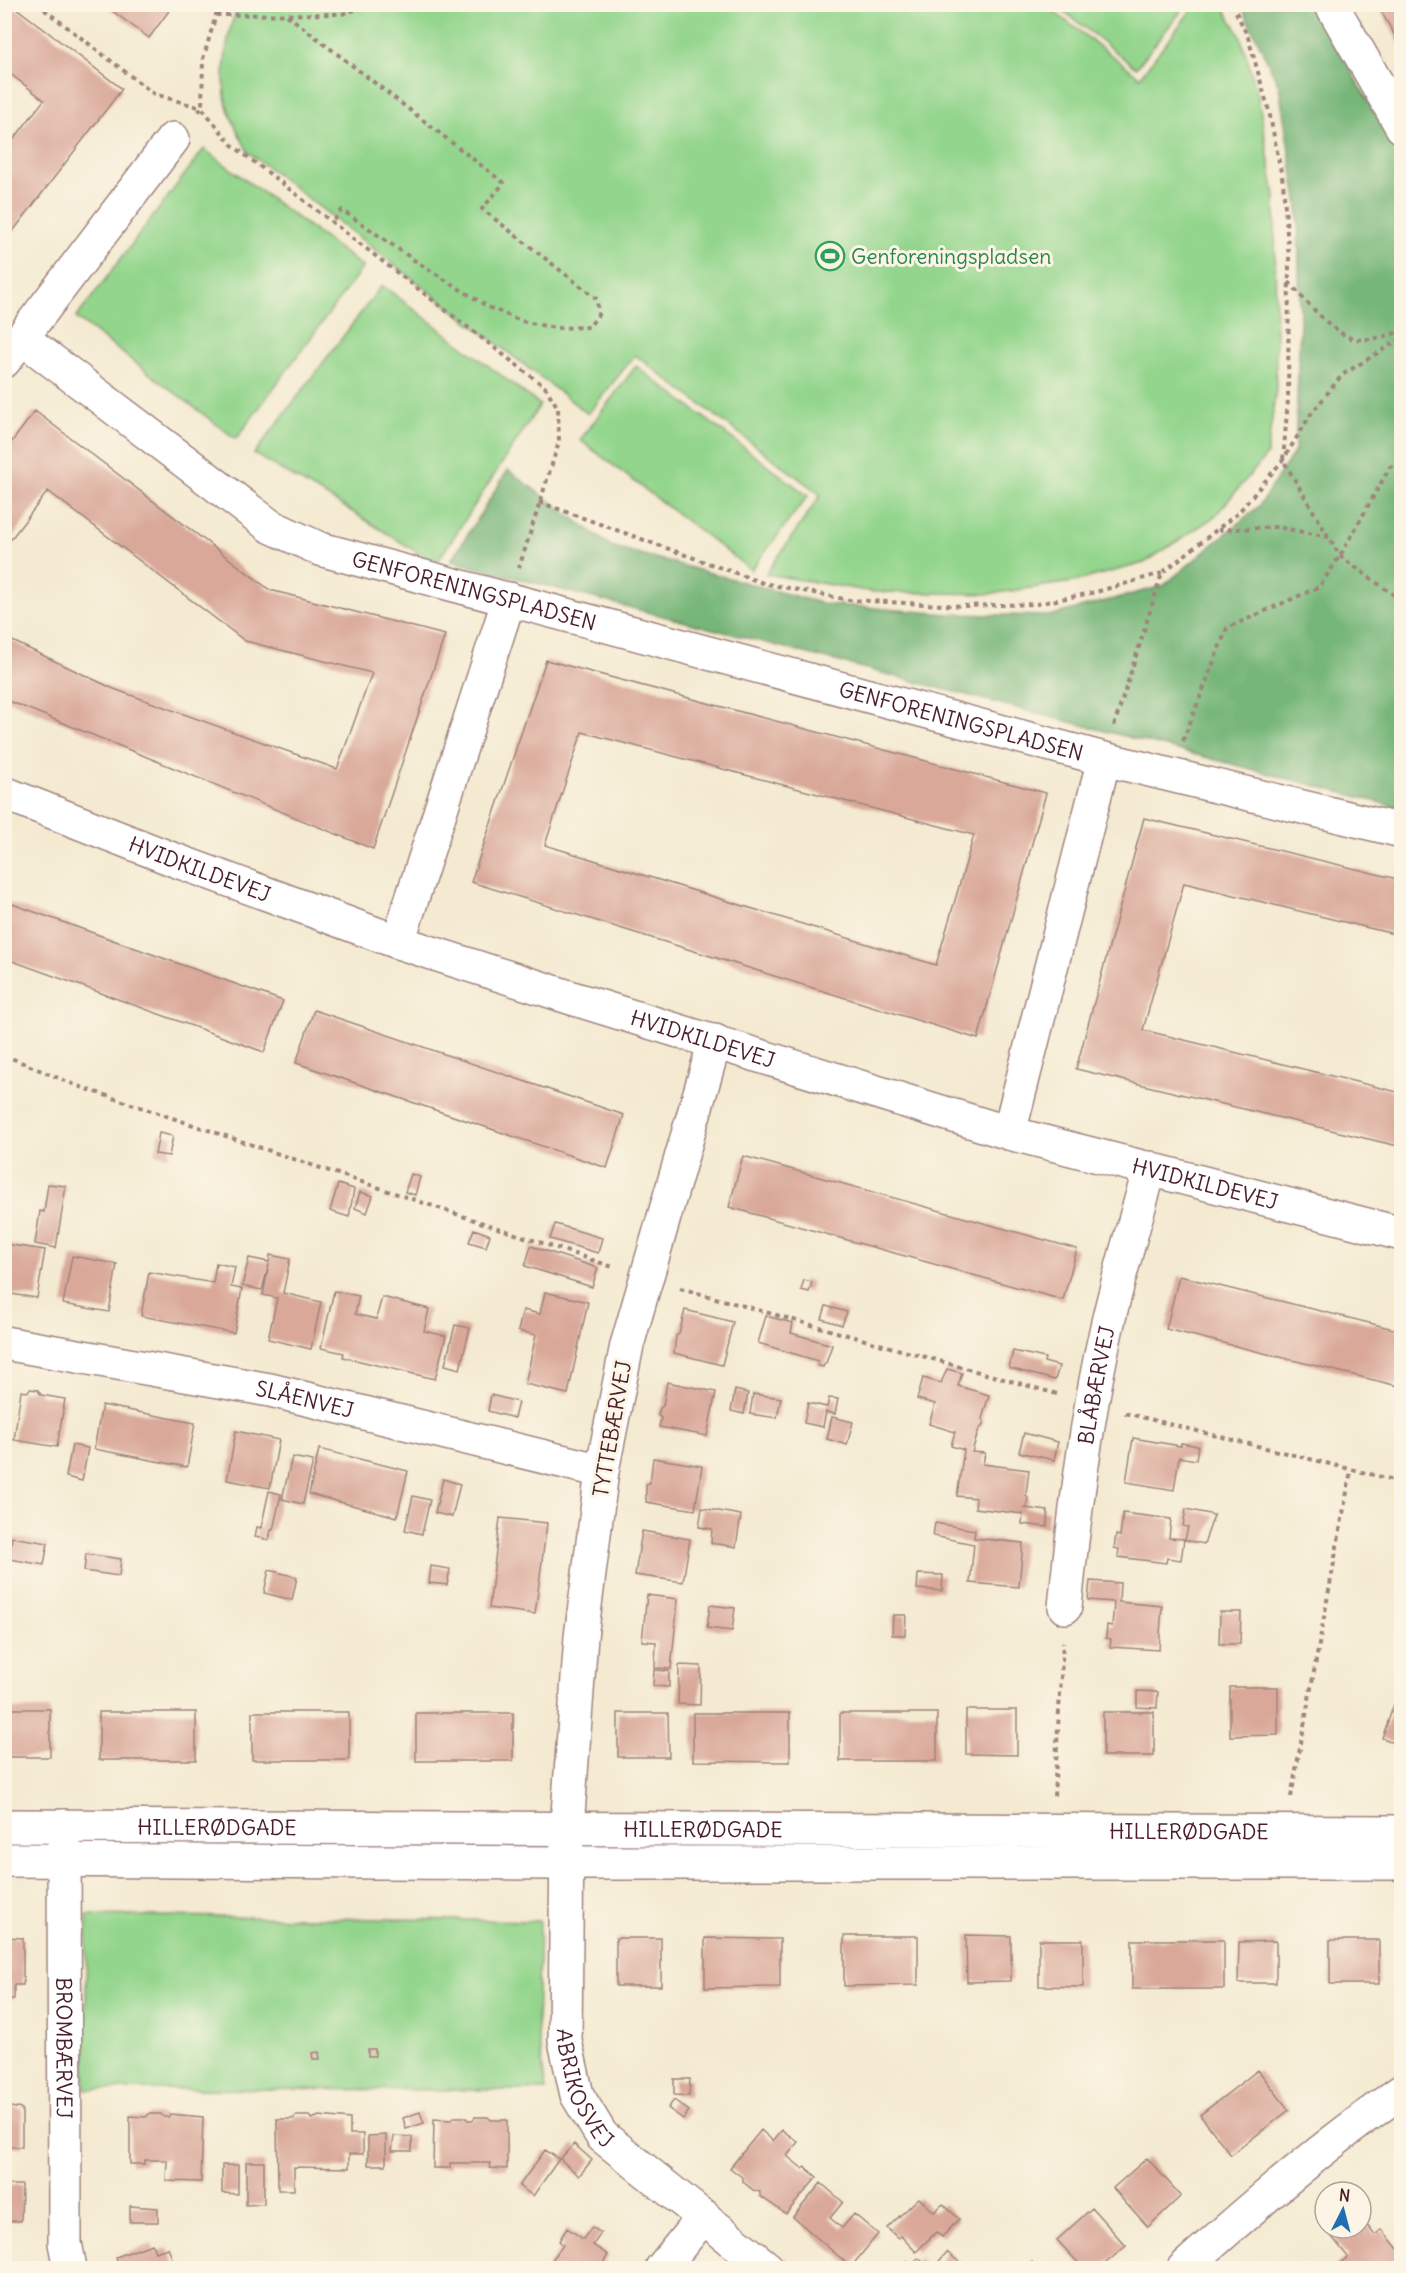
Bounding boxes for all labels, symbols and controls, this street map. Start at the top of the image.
sports icon: Genforeningspladsen [814,240,846,272]
place label: Genforeningspladsen [851,243,1051,270]
street label: GENFORENINGSPLADSEN [349,545,599,636]
street label: GENFORENINGSPLADSEN [836,675,1086,766]
street label: HVIDKILDEVEJ [125,830,275,908]
street label: HVIDKILDEVEJ [627,1004,778,1073]
street label: HVIDKILDEVEJ [1129,1152,1281,1215]
street label: BLÅBÆRVEJ [1072,1323,1120,1446]
street label: TYTTEBÆRVEJ [587,1359,637,1499]
street label: SLÅENVEJ [254,1374,357,1423]
street label: HILLERØDGADE [137,1813,297,1841]
street label: HILLERØDGADE [623,1815,783,1843]
street label: HILLERØDGADE [1109,1817,1269,1845]
street label: BROMBÆRVEJ [51,1977,78,2119]
street label: ABRIKOSVEJ [551,2029,619,2154]
north arrow [1313,2180,1373,2240]
text: N [1338,2185,1351,2206]

